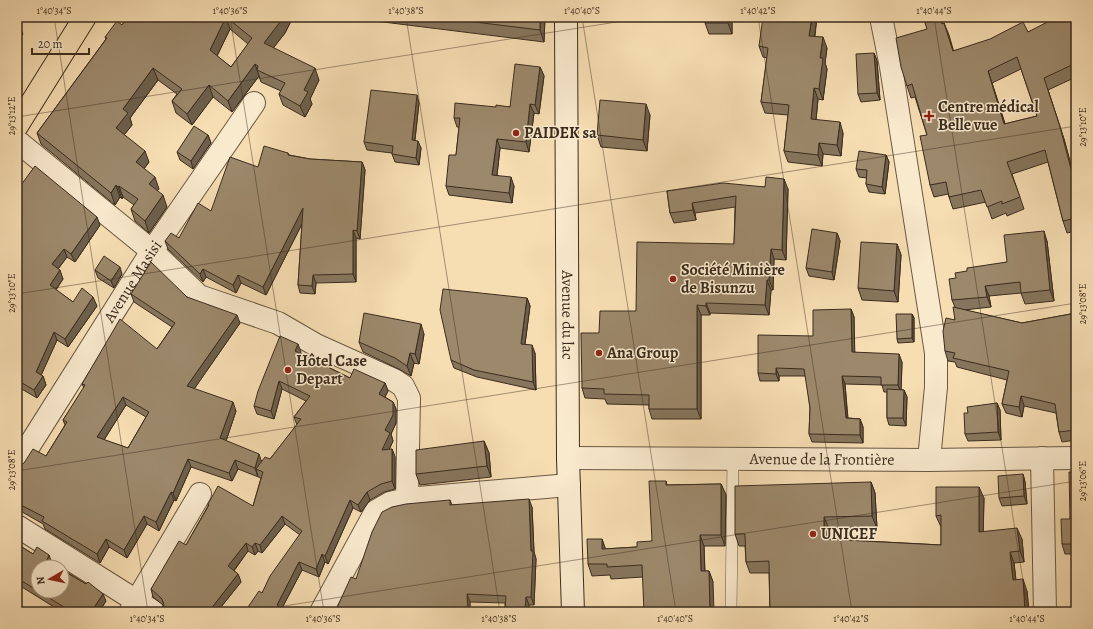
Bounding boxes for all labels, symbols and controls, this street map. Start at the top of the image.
text: 1°40'34"S [36,4,72,17]
text: 1°40'36"S [212,4,248,17]
text: 1°40'38"S [388,4,424,17]
text: 1°40'40"S [564,4,600,17]
text: 1°40'42"S [740,4,776,17]
text: 1°40'44"S [916,4,952,17]
scale bar [32,30,89,56]
text: 20 m [38,36,62,52]
place label: Centre médical Belle vue [938,96,1039,136]
text: 29°13'12"E [5,97,18,135]
text: 29°13'10"E [1076,107,1089,147]
marker: Centre médical Belle vue [923,110,935,122]
place label: PAIDEK sa [524,122,597,144]
marker: PAIDEK sa [511,128,521,138]
street label: Avenue Masisi [98,236,167,328]
place label: Société Minière de Bisunzu [681,259,785,299]
street label: Avenue du lac [556,269,579,360]
text: 29°13'10"E [5,273,18,313]
marker: Société Minière de Bisunzu [668,274,678,284]
text: 29°13'08"E [1076,284,1089,324]
place label: Ana Group [606,342,679,364]
marker: Ana Group [594,348,604,358]
place label: Hôtel Case Depart [296,350,367,390]
marker: Hôtel Case Depart [283,365,293,375]
street label: Avenue de la Frontière [748,448,895,471]
text: 29°13'08"E [5,450,18,490]
text: 29°13'06"E [1076,461,1089,501]
place label: UNICEF [821,523,877,545]
marker: UNICEF [808,529,818,539]
north arrow [30,559,70,599]
text: N [33,575,49,586]
text: 1°40'34"S [129,612,165,625]
text: 1°40'36"S [305,612,341,625]
text: 1°40'38"S [481,612,517,625]
text: 1°40'40"S [657,612,693,625]
text: 1°40'42"S [833,612,869,625]
text: 1°40'44"S [1009,612,1045,625]

